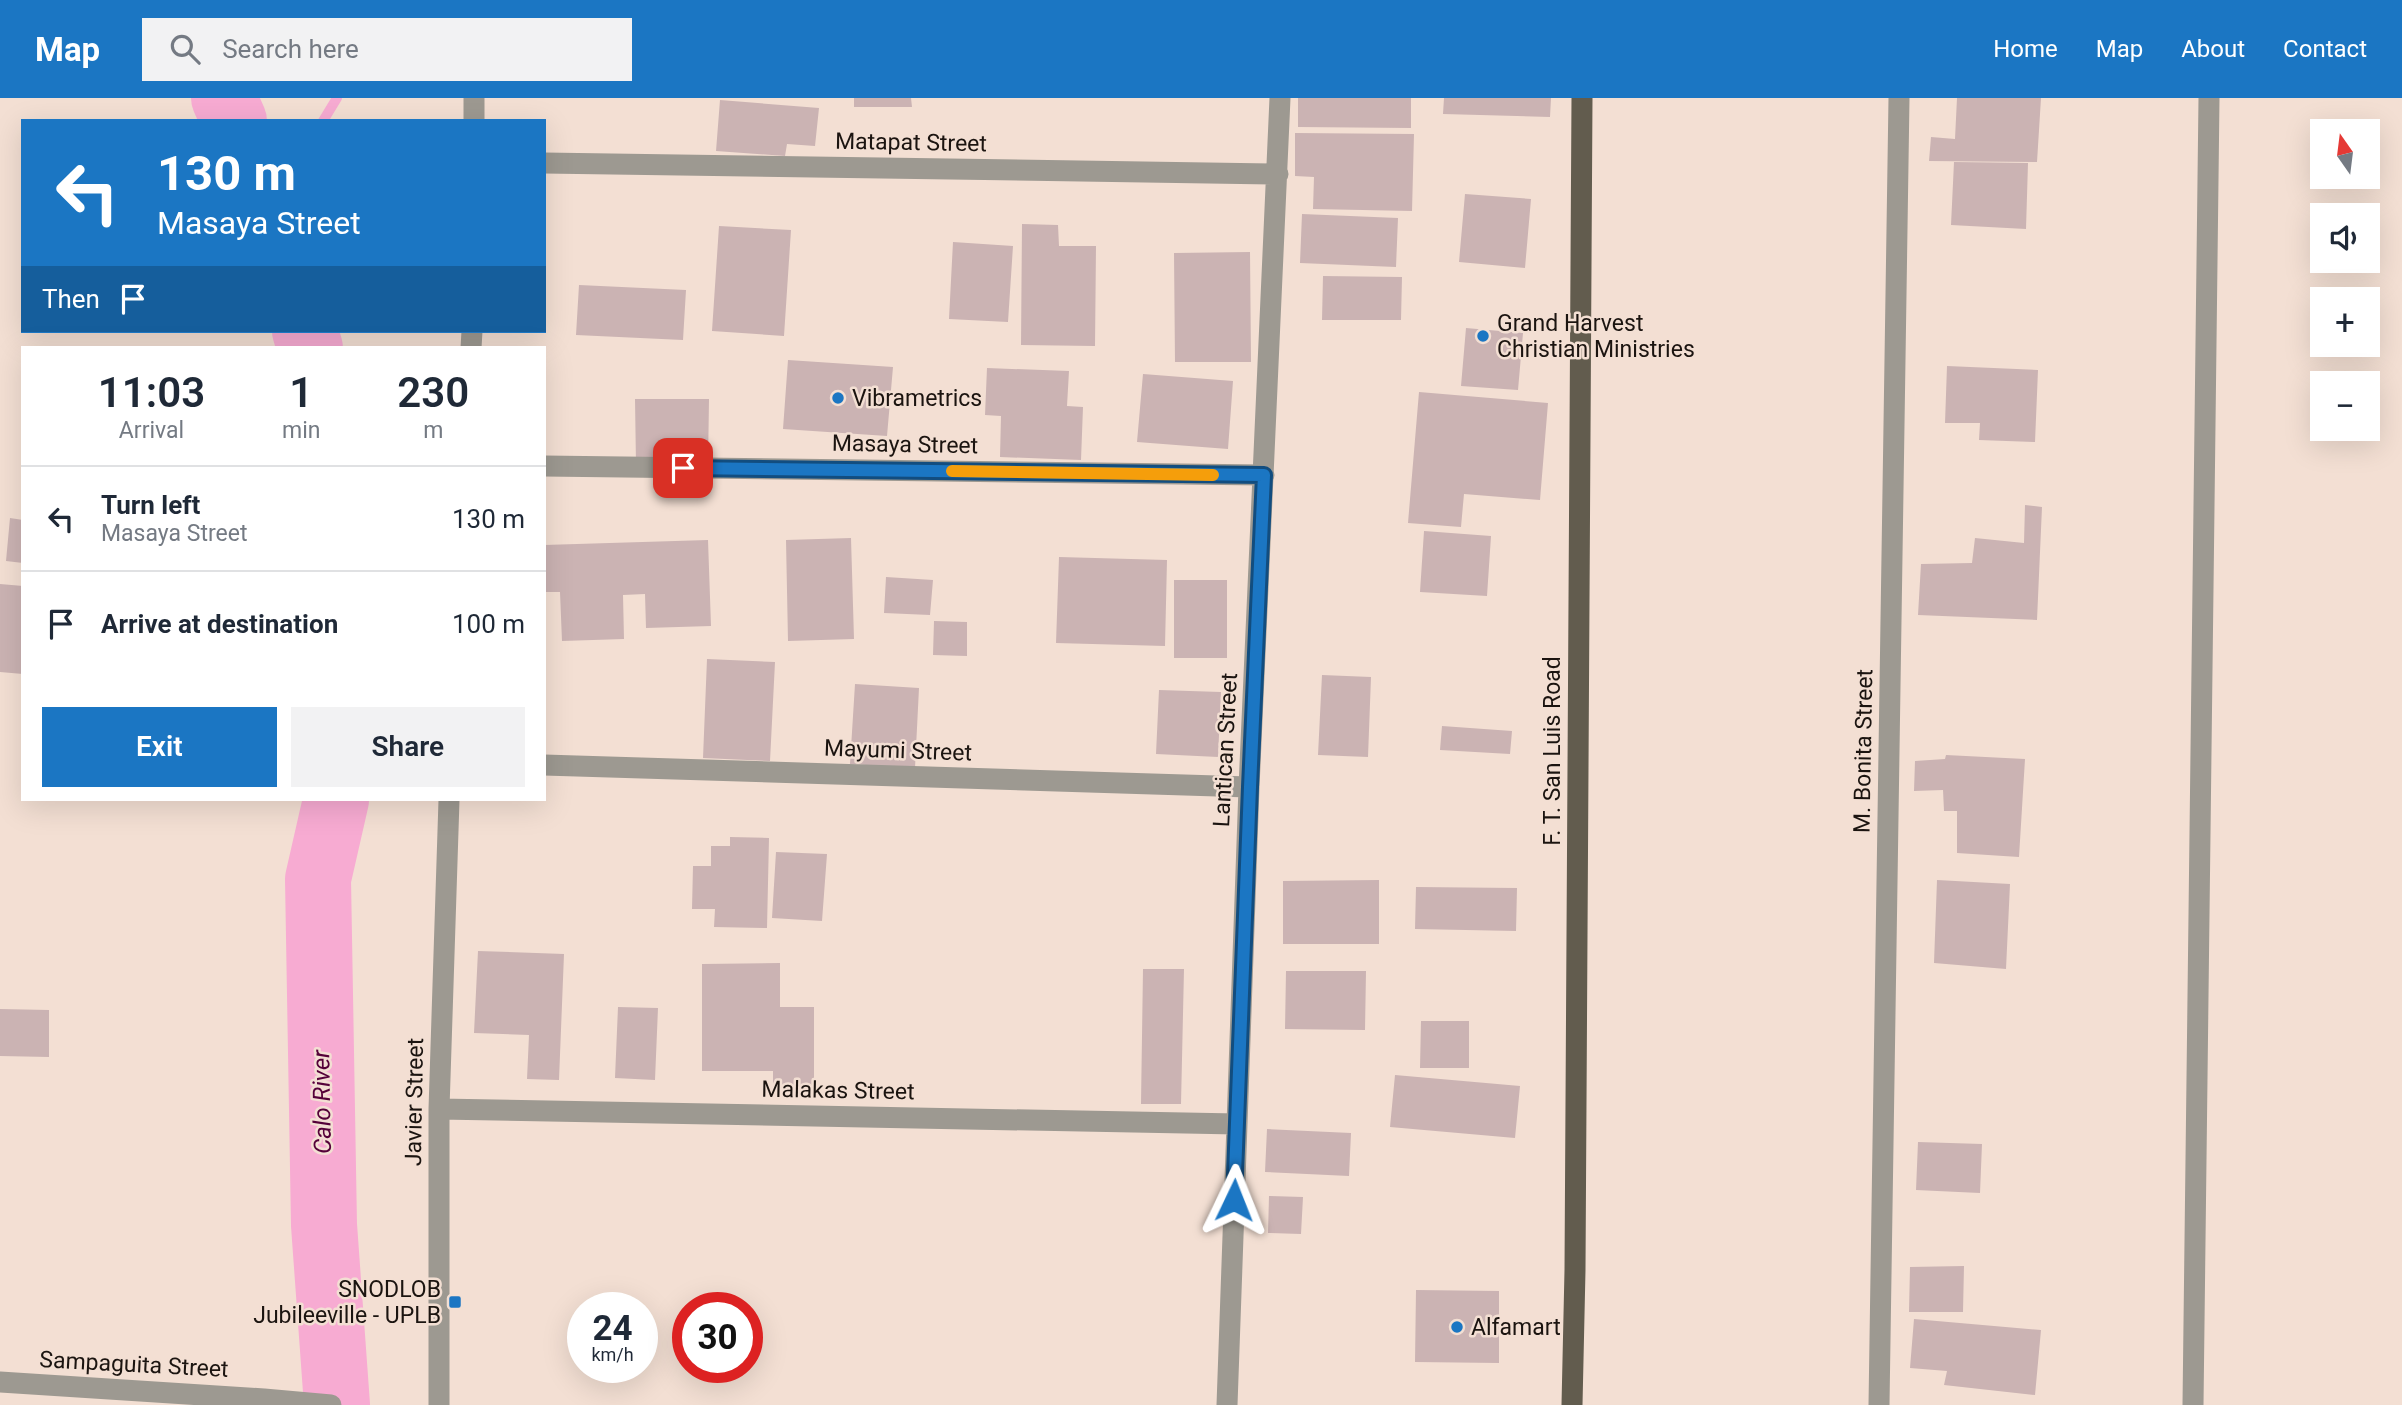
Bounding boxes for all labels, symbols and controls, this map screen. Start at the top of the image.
search box [142,18,632,81]
text: Map [35,30,100,69]
icon: search [166,30,204,68]
text: Search here [222,34,359,64]
text: Home [1993,35,2058,63]
text: Map [2096,35,2143,63]
text: About [2181,35,2245,63]
text: Contact [2283,35,2367,63]
north arrow [2310,119,2380,189]
map controls [2310,119,2380,441]
street label: Matapat Street [835,128,987,157]
text: 130 m [157,145,296,202]
icon: left [42,147,133,238]
button: sound [2310,203,2380,273]
text: Masaya Street [157,204,361,242]
icon: arrive [114,280,152,318]
text: Then [42,284,100,314]
button: + [2310,287,2380,357]
place label: Grand Harvest Christian Ministries [1497,310,1695,363]
marker: Grand Harvest Christian Ministries [1475,328,1491,344]
text: 11:03 [98,368,205,417]
text: 1 [289,368,313,417]
text: 230 [397,368,469,417]
button: − [2310,371,2380,441]
place label: Vibrametrics [852,385,982,412]
marker: Vibrametrics [830,390,846,406]
text: Arrival [119,417,184,444]
text: min [282,417,320,444]
text: m [423,417,443,444]
street label: Masaya Street [832,430,978,459]
pin [653,438,713,498]
icon: arrive [664,449,702,487]
text: Turn left [101,490,200,520]
icon: left [42,500,80,538]
text: 130 m [452,504,525,534]
text: Masaya Street [101,520,247,547]
icon: arrive [42,605,80,643]
text: Arrive at destination [101,609,338,639]
text: 100 m [452,609,525,639]
street label: F. T. San Luis Road [1539,656,1566,846]
street label: M. Bonita Street [1849,669,1878,833]
street label: Lantican Street [1208,672,1243,828]
button: Exit [42,707,277,787]
button: Share [291,707,525,787]
street label: Mayumi Street [823,734,972,767]
street label: Javier Street [400,1038,429,1166]
water label: Calo River [307,1049,337,1154]
street label: Malakas Street [761,1076,915,1105]
position arrow [1197,1163,1271,1237]
place label: SNODLOB Jubileeville - UPLB [253,1276,441,1329]
speed limit sign: 30 [672,1292,763,1383]
marker: SNODLOB Jubileeville - UPLB [447,1294,463,1310]
text: 24 [592,1308,633,1349]
place label: Alfamart [1471,1314,1561,1341]
marker: Alfamart [1449,1319,1465,1335]
text: km/h [591,1344,634,1365]
street label: Sampaguita Street [39,1346,229,1383]

